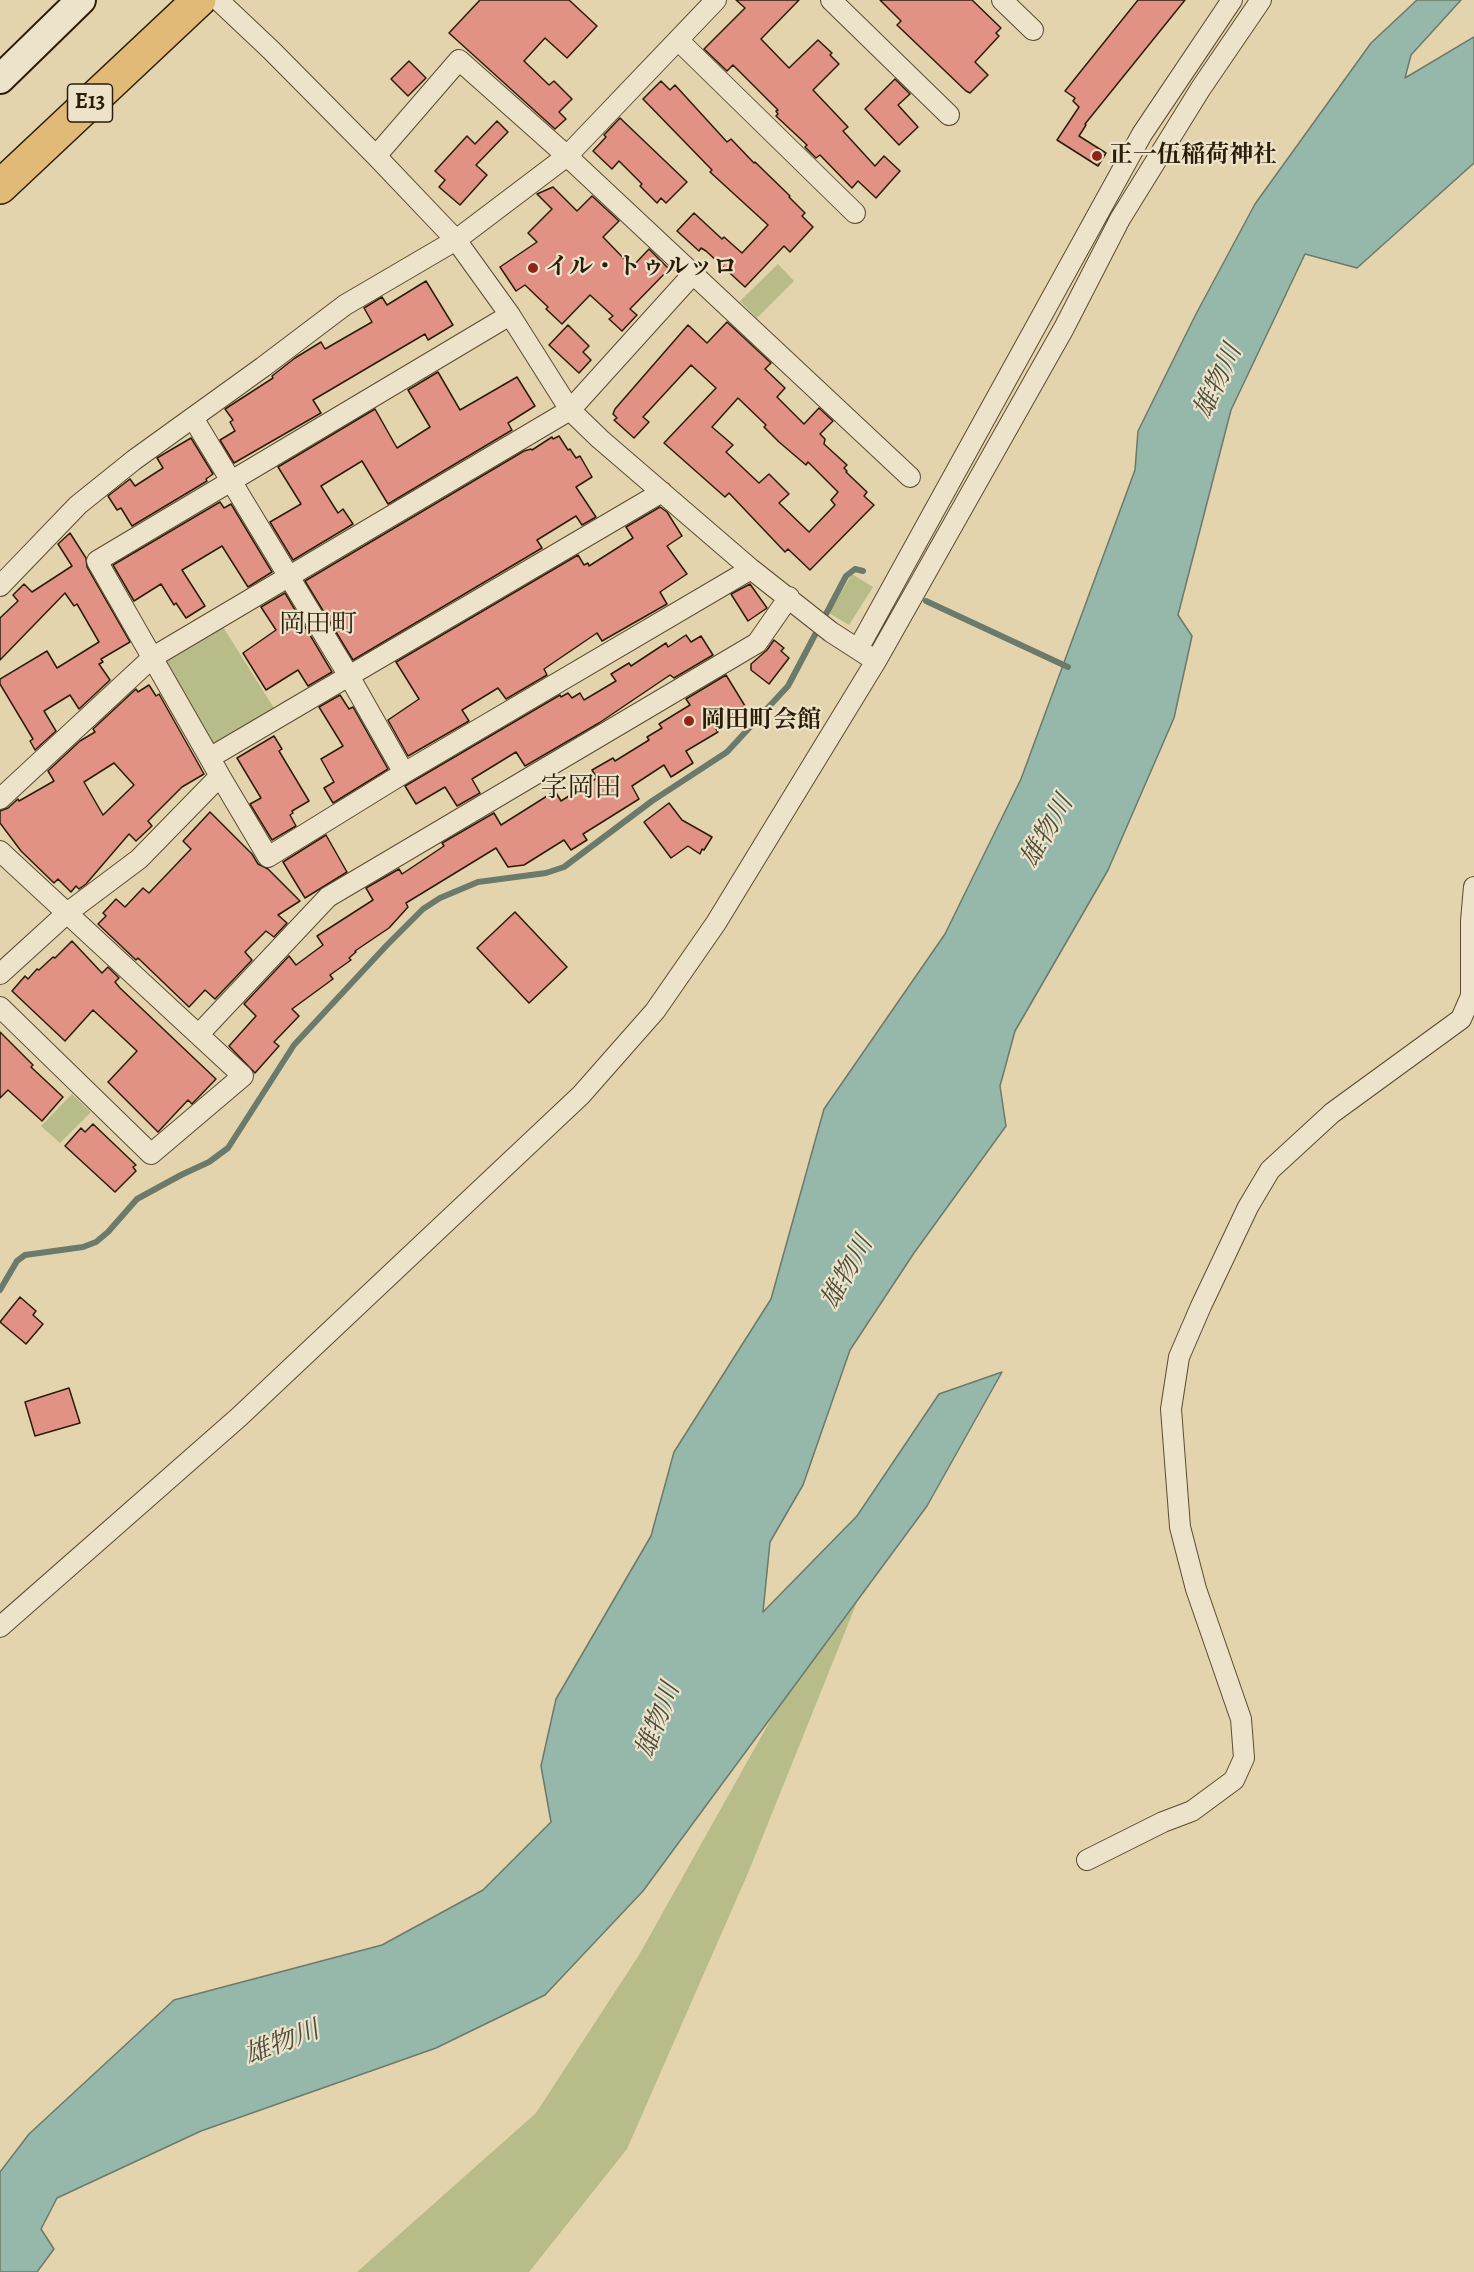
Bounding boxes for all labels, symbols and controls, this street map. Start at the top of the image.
road number: E13 [68,84,112,122]
place label: 正一伍稲荷神社 [1109,142,1277,170]
marker: 正一伍稲荷神社 [1090,149,1104,163]
place label: イル・トゥルッロ [545,254,737,282]
marker: イル・トゥルッロ [526,261,540,275]
water label: 雄物川 [1188,340,1250,424]
district label: 岡田町 [279,610,357,642]
place label: 岡田町会館 [701,707,821,735]
marker: 岡田町会館 [682,714,696,728]
district label: 字岡田 [541,773,621,805]
water label: 雄物川 [1015,790,1081,874]
water label: 雄物川 [815,1231,881,1315]
water label: 雄物川 [630,1679,688,1763]
water label: 雄物川 [240,2015,324,2073]

